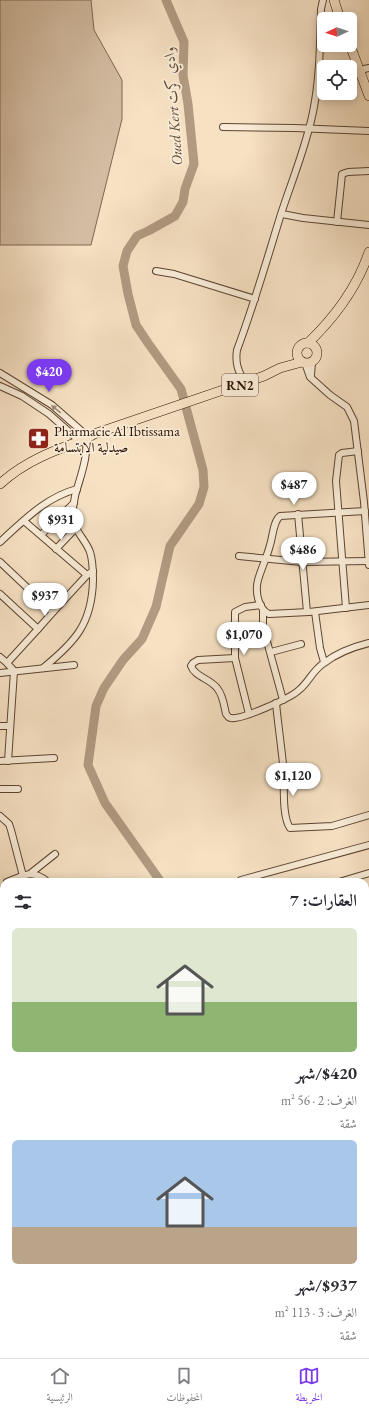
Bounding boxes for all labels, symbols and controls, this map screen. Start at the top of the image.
north arrow [317,12,357,52]
map controls [317,12,357,100]
water label: Oued Kert وادي كرت [159,46,189,166]
button: locate [317,60,357,100]
pin: $420 [25,359,73,393]
text: $420 [36,363,62,380]
road number: RN2 [222,374,258,396]
one-way arrow [50,404,61,413]
place label: Pharmacie Al Ibtissama صيدلية الابتسامة [54,422,180,456]
pharmacy icon: Pharmacie Al Ibtissama صيدلية الابتسامة [25,426,51,452]
pin: $487 [270,472,318,506]
text: $487 [281,476,307,493]
pin: $931 [37,507,85,541]
text: $931 [48,511,74,528]
pin: $486 [279,537,327,571]
text: $486 [290,541,316,558]
pin: $937 [21,583,69,617]
text: $937 [32,587,58,604]
pin: $1,070 [211,622,277,656]
text: $1,070 [226,626,262,643]
pin: $1,120 [260,763,326,797]
text: $1,120 [275,767,311,784]
text: العقارات: 7 [290,889,357,911]
icon: filters [12,891,34,913]
icon: home [149,954,221,1026]
text: $420/شهر [296,1062,357,1084]
text: الغرف: 2 · 56 m² [281,1092,357,1109]
text: شقة [340,1115,357,1132]
icon: home [149,1166,221,1238]
text: $937/شهر [296,1274,357,1296]
text: الغرف: 3 · 113 m² [275,1304,357,1321]
text: شقة [340,1327,357,1344]
tab: الرئيسية [47,1365,73,1408]
tab: المحفوظات [166,1365,202,1408]
tab: الخريطة [296,1365,322,1408]

